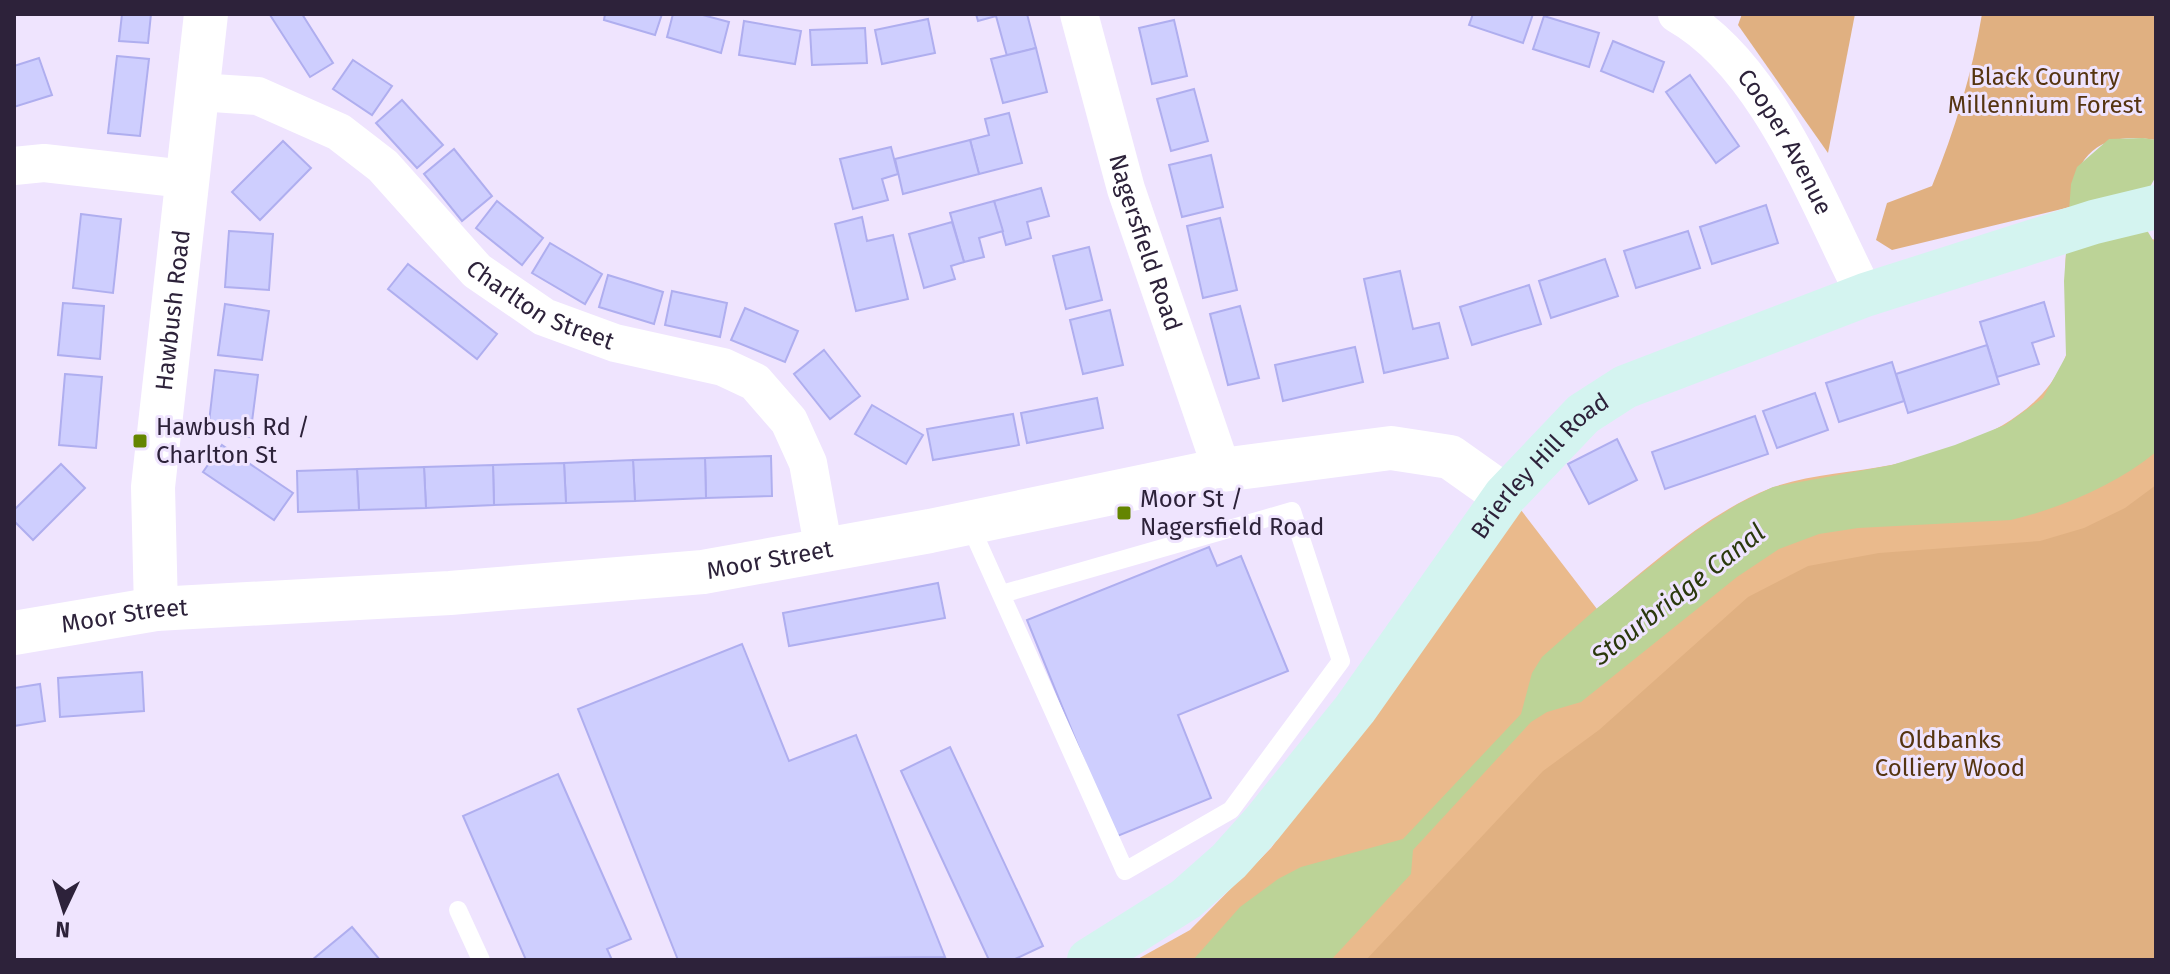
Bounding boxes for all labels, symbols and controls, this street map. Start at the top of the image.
street label: Cooper Avenue [1732,63,1838,219]
park label: Black Country Millennium Forest [1948,63,2143,119]
street label: Nagersfield Road [1103,151,1187,335]
street label: Hawbush Road [150,228,196,392]
street label: Charlton Street [460,254,618,356]
street label: Brierley Hill Road [1465,387,1614,544]
place label: Hawbush Rd / Charlton St [156,413,310,469]
marker: Hawbush Rd / Charlton St [131,432,149,450]
place label: Moor St / Nagersfield Road [1140,485,1324,541]
marker: Moor St / Nagersfield Road [1115,504,1133,522]
water label: Stourbridge Canal [1585,517,1771,672]
street label: Moor Street [704,535,835,585]
street label: Moor Street [59,593,189,639]
park label: Oldbanks Colliery Wood [1875,726,2025,782]
north arrow [24,870,104,950]
text: N [54,915,71,943]

